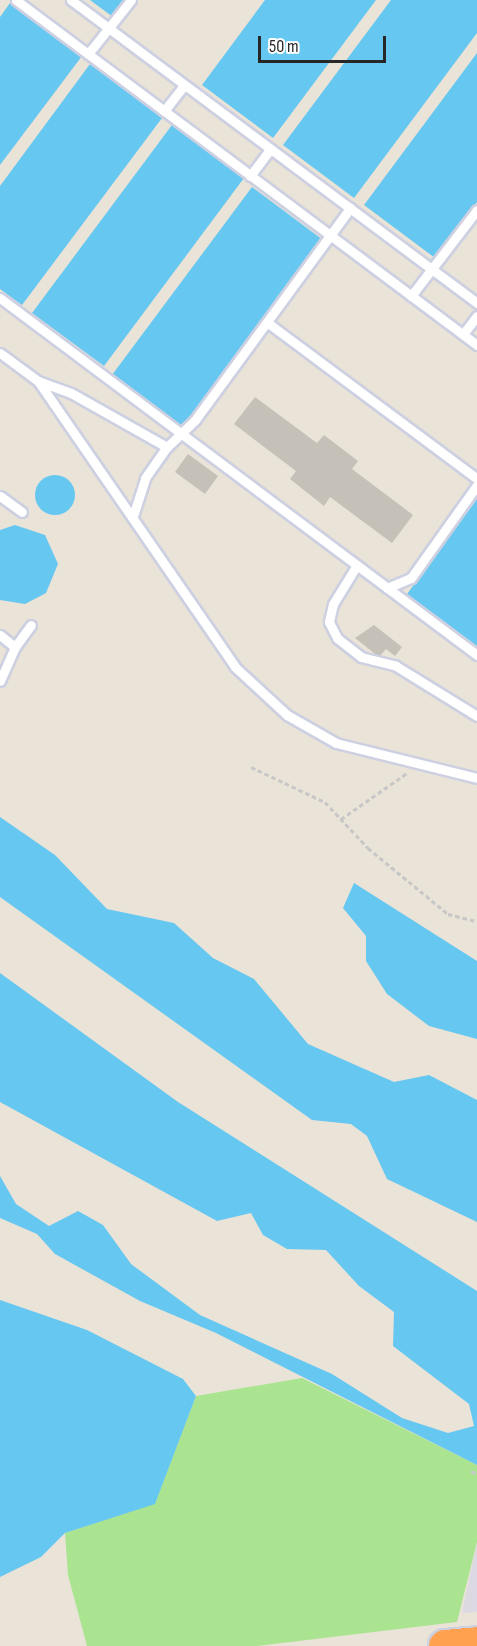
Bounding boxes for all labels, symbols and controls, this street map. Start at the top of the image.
scale bar [261,24,388,62]
text: 50 m [269,36,299,57]

